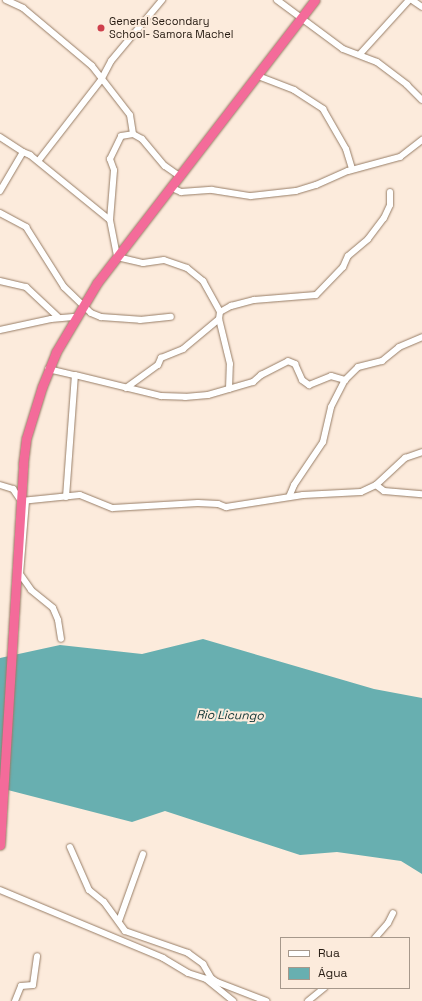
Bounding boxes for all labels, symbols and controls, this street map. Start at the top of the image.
place label: General Secondary School- Samora Machel [109,15,234,41]
marker: General Secondary School- Samora Machel [96,23,106,33]
water label: Rio Licungo [196,708,264,724]
legend [280,937,410,989]
text: Rua [318,945,340,961]
text: Água [318,965,348,981]

